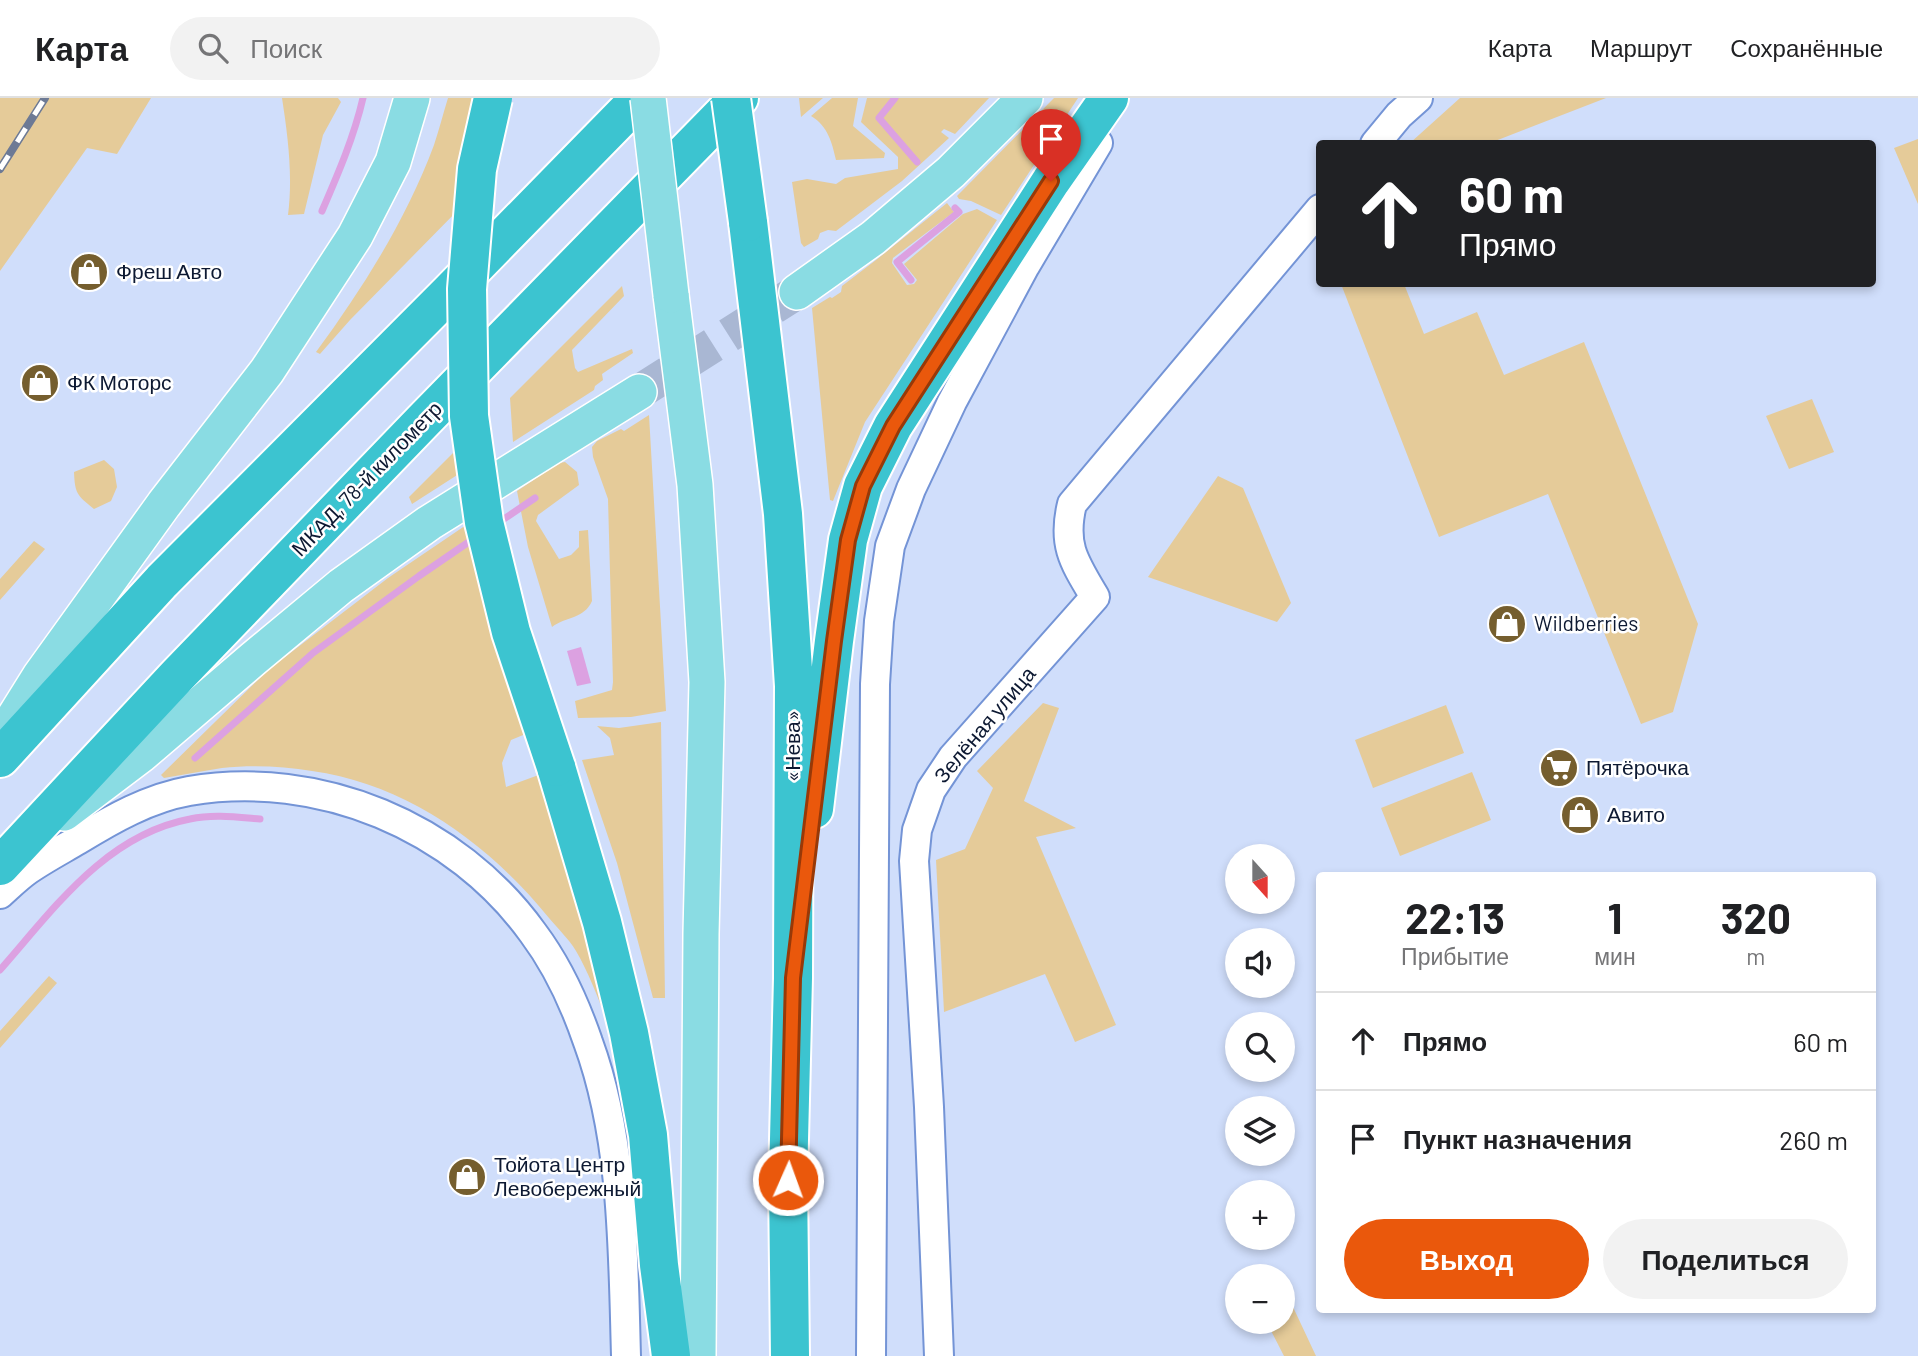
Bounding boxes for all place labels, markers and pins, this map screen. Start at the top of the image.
pin [1021,109,1081,181]
shop icon: Фреш Авто [68,251,110,293]
place label: Фреш Авто [116,258,222,283]
shop icon: ФК Моторс [19,362,61,404]
place label: ФК Моторс [67,369,172,394]
shop icon: Wildberries [1486,603,1528,645]
place label: Wildberries [1534,610,1638,635]
supermarket icon: Пятёрочка [1538,747,1580,789]
place label: Пятёрочка [1586,754,1689,779]
shop icon: Авито [1559,794,1601,836]
place label: Авито [1607,801,1665,826]
place label: Тойота Центр Левобережный [494,1151,641,1200]
shop icon: Тойота Центр Левобережный [446,1156,488,1198]

